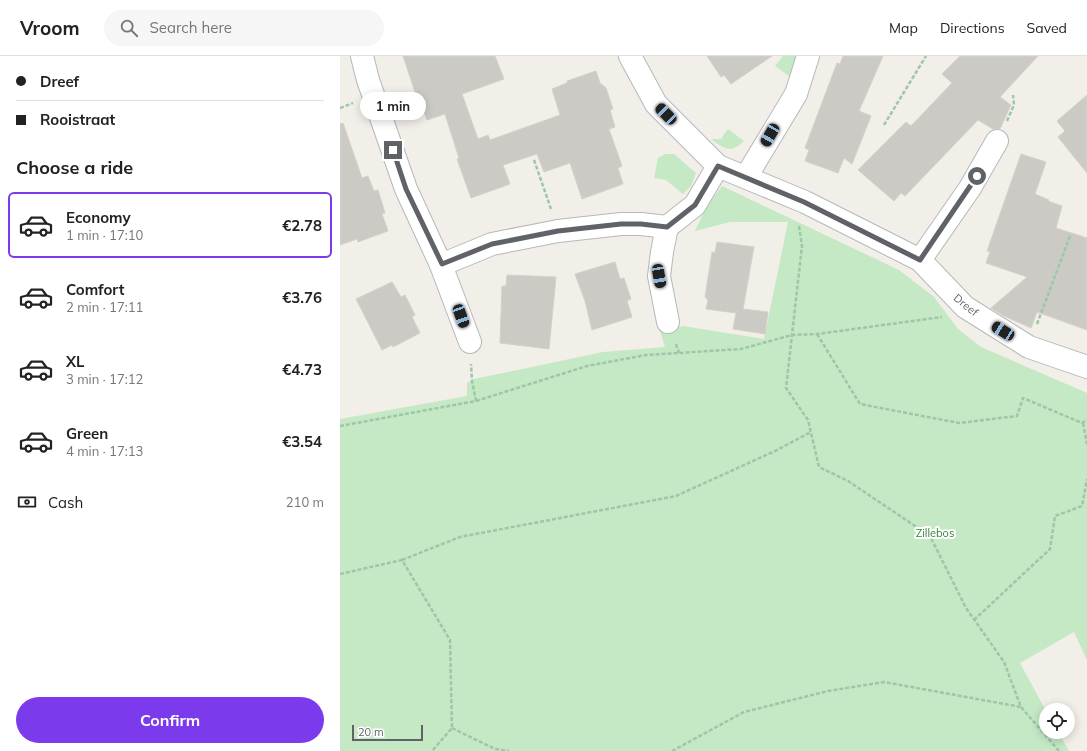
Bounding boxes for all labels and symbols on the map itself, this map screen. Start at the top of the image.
callout: 1 min [360,92,426,120]
car [653,101,679,127]
car [759,122,781,148]
route end [384,141,402,159]
route start [968,167,986,185]
car [651,263,667,289]
street label: Dreef [951,291,981,319]
car [451,303,471,329]
car [990,320,1016,342]
park label: Zillebos [916,526,954,540]
scale bar [352,723,423,742]

